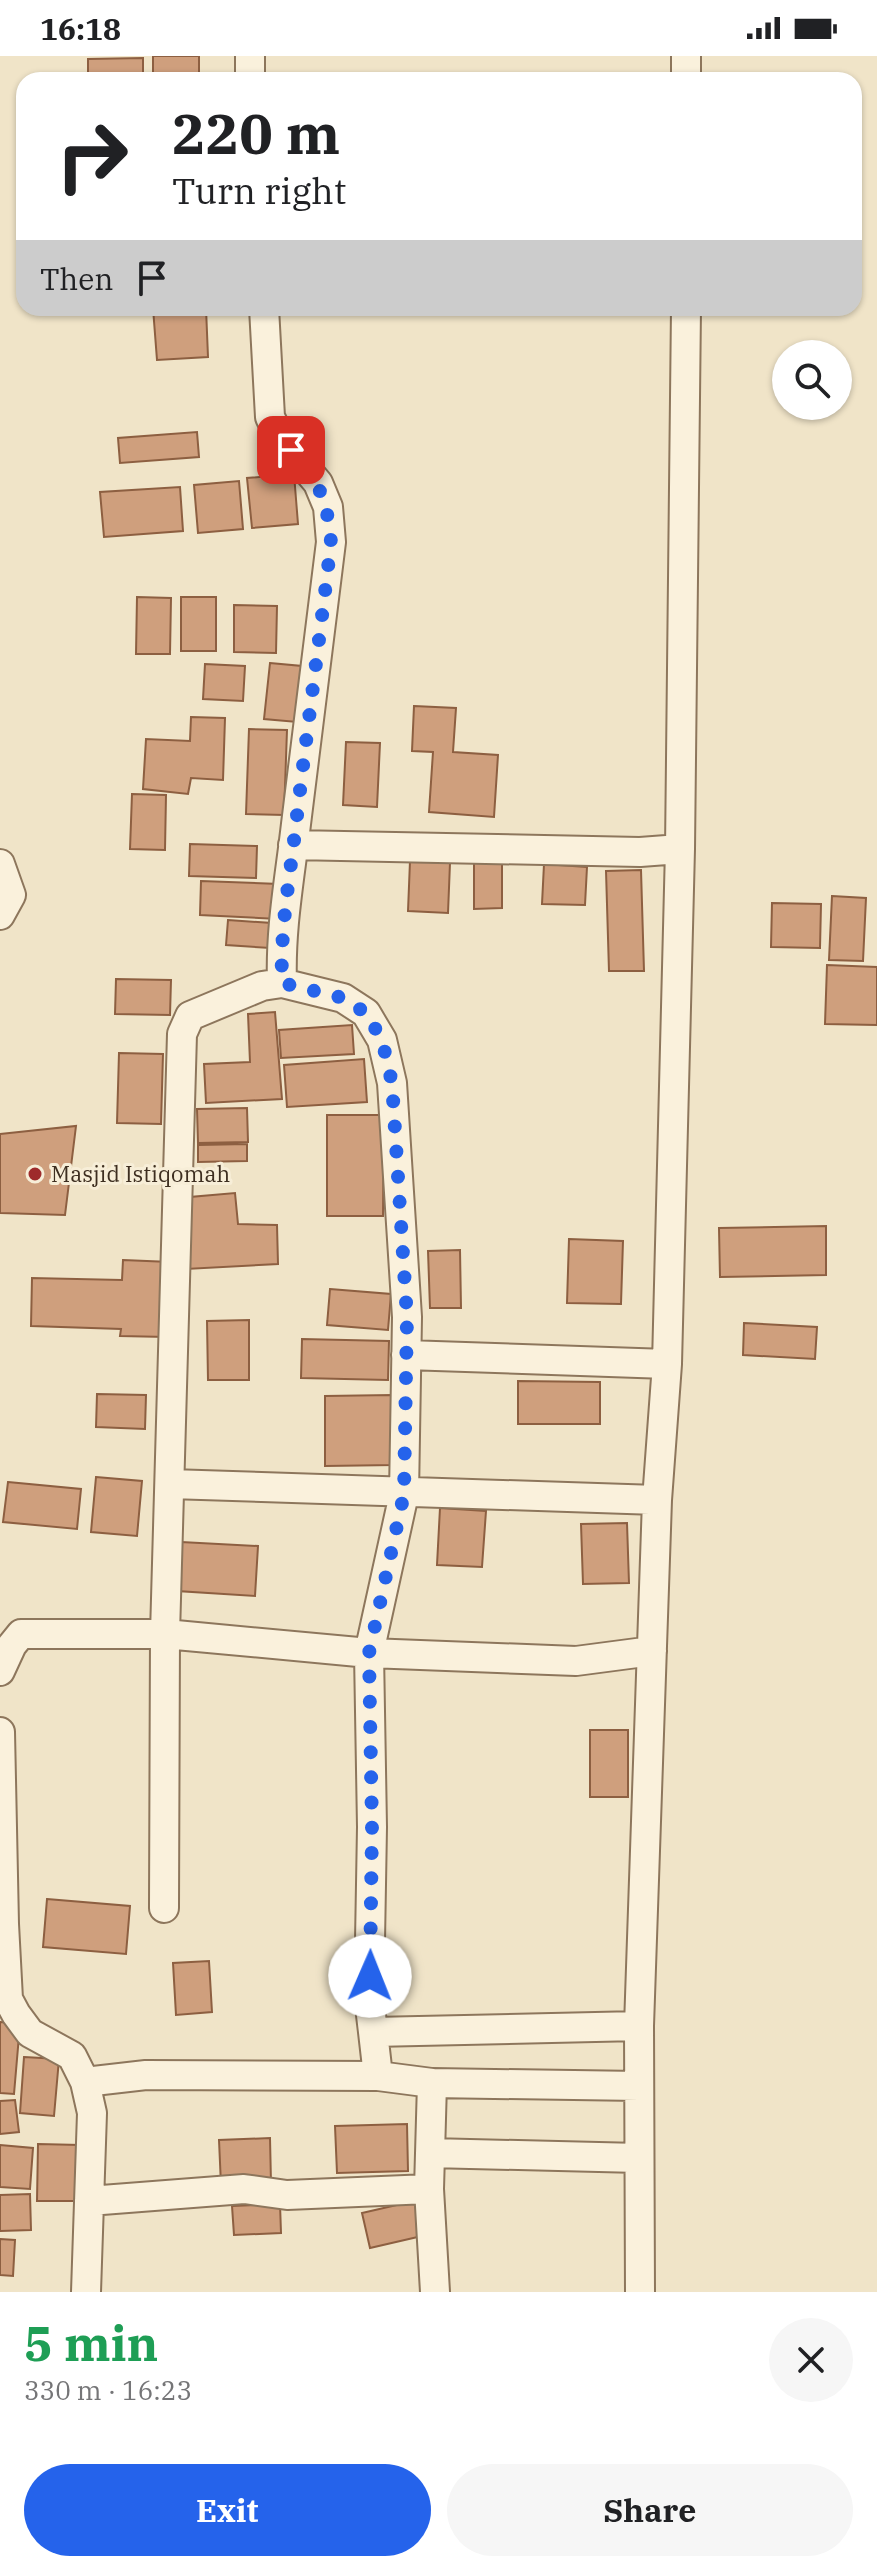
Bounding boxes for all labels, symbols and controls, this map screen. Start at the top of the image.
text: 16:18 [40,9,121,48]
text: 220 m [172,97,340,169]
icon: right [40,104,144,208]
text: Turn right [172,167,346,214]
icon: arrive [130,256,174,300]
text: Then [40,259,114,298]
map controls [772,340,852,420]
button: search [772,340,852,420]
pin [257,416,325,484]
icon: arrive [269,428,313,472]
place label: Masjid Istiqomah [51,1159,230,1188]
marker: Masjid Istiqomah [26,1165,44,1183]
position arrow [328,1934,412,2018]
text: 5 min [24,2312,158,2374]
button: close [769,2318,853,2402]
text: 330 m · 16:23 [24,2373,192,2407]
button: Exit [24,2464,431,2556]
button: Share [447,2464,853,2556]

